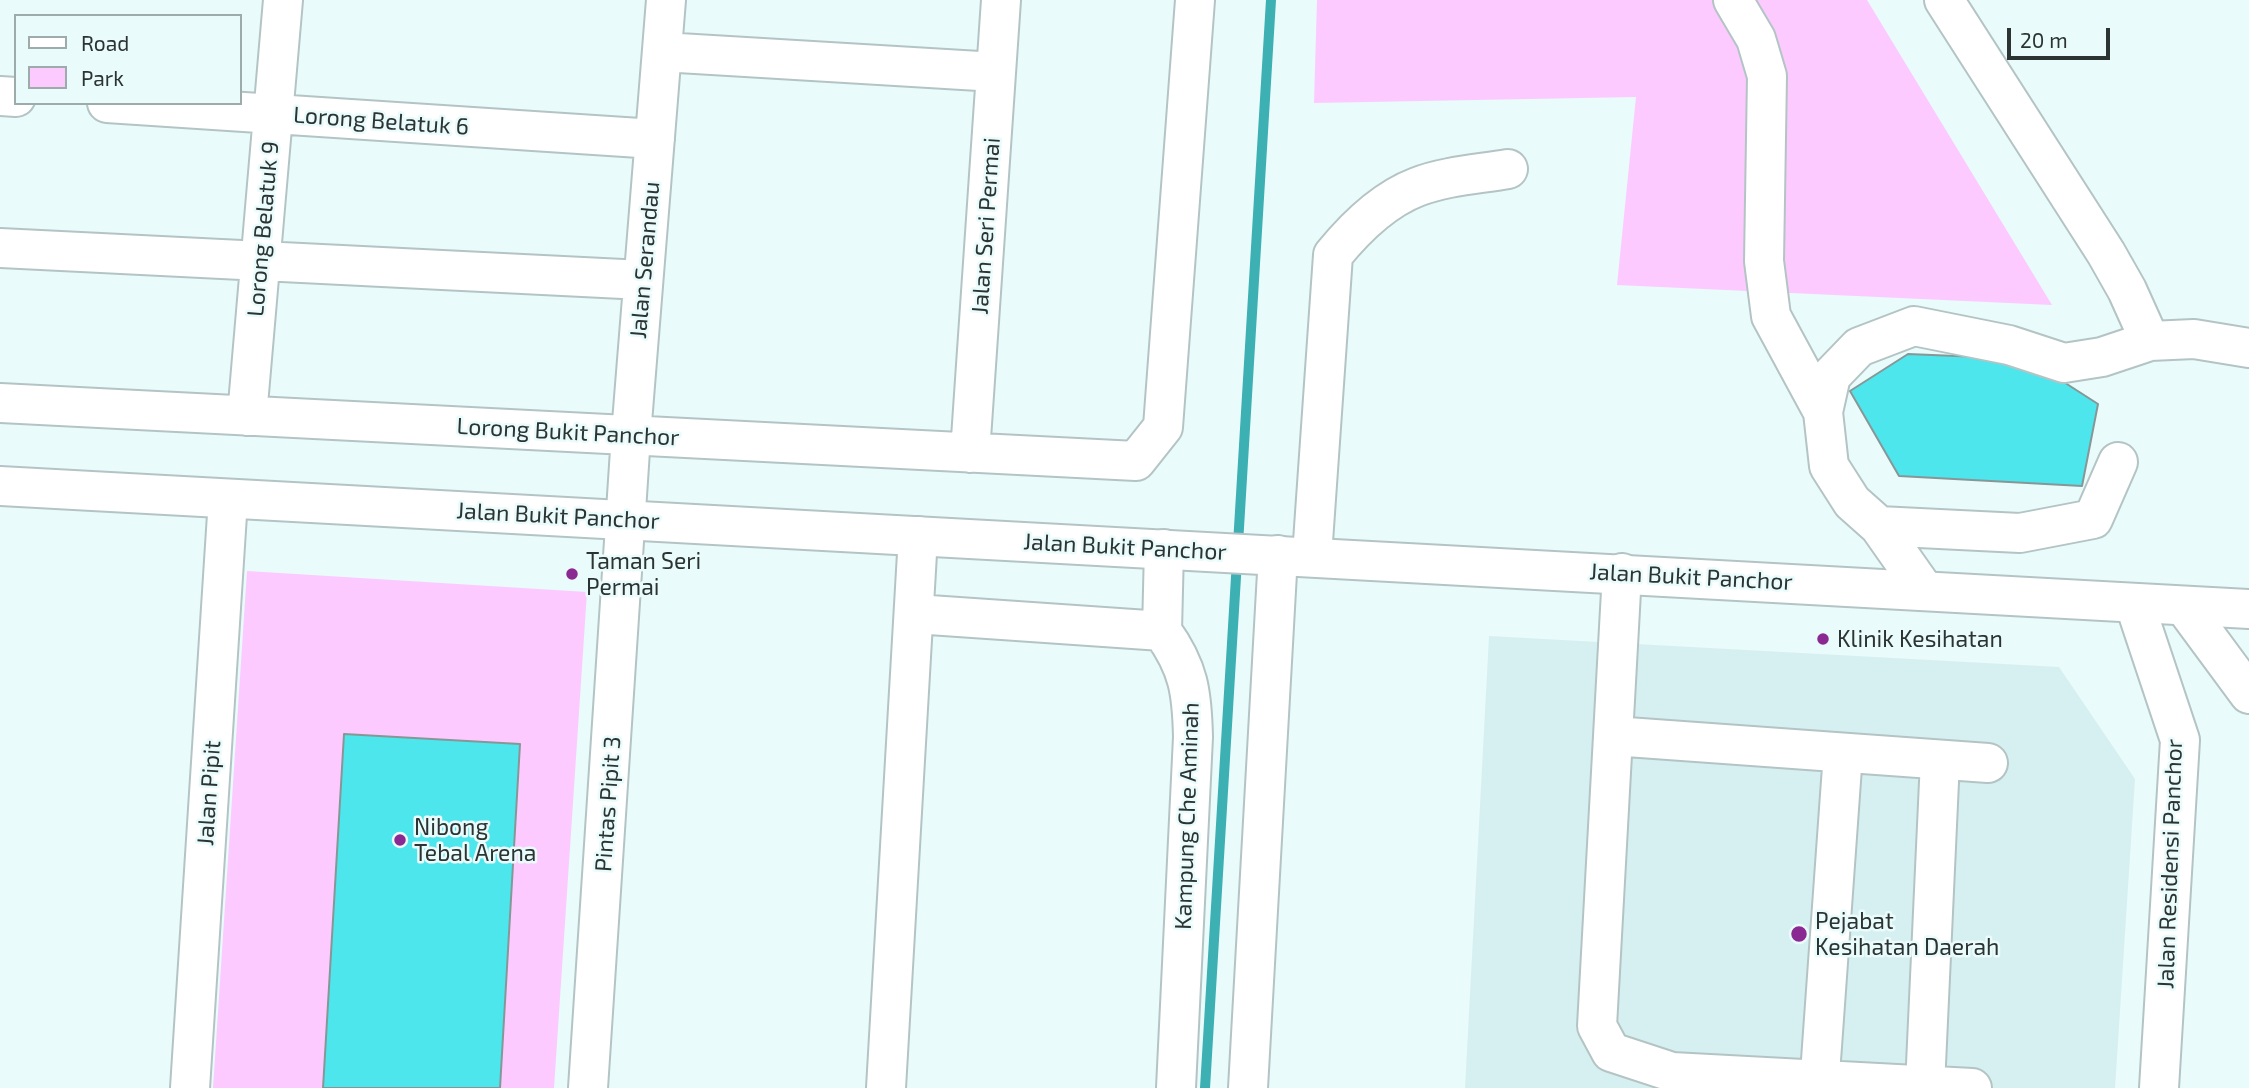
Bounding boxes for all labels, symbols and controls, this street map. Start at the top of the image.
legend [14,14,242,105]
scale bar [2011,14,2114,58]
text: 20 m [2020,27,2068,52]
text: Road [81,30,129,55]
text: Park [81,65,124,90]
street label: Lorong Belatuk 6 [292,101,470,141]
street label: Jalan Seri Permai [966,137,1006,315]
street label: Lorong Belatuk 9 [242,140,284,318]
street label: Jalan Serandau [624,180,666,340]
street label: Lorong Bukit Panchor [456,412,680,452]
street label: Jalan Bukit Panchor [456,497,660,535]
street label: Jalan Bukit Panchor [1023,528,1227,566]
place label: Taman Seri Permai [586,547,701,601]
street label: Jalan Bukit Panchor [1589,558,1793,596]
marker: Taman Seri Permai [564,566,580,582]
place label: Klinik Kesihatan [1837,625,2003,653]
marker: Klinik Kesihatan [1815,631,1831,647]
street label: Kampung Che Aminah [1169,702,1205,930]
street label: Pintas Pipit 3 [589,735,627,873]
street label: Jalan Pipit [192,739,226,847]
street label: Jalan Residensi Panchor [2152,739,2188,989]
place label: Nibong Tebal Arena [414,813,536,867]
marker: Nibong Tebal Arena [392,832,408,848]
place label: Pejabat Kesihatan Daerah [1815,907,1999,961]
marker: Pejabat Kesihatan Daerah [1789,924,1809,944]

